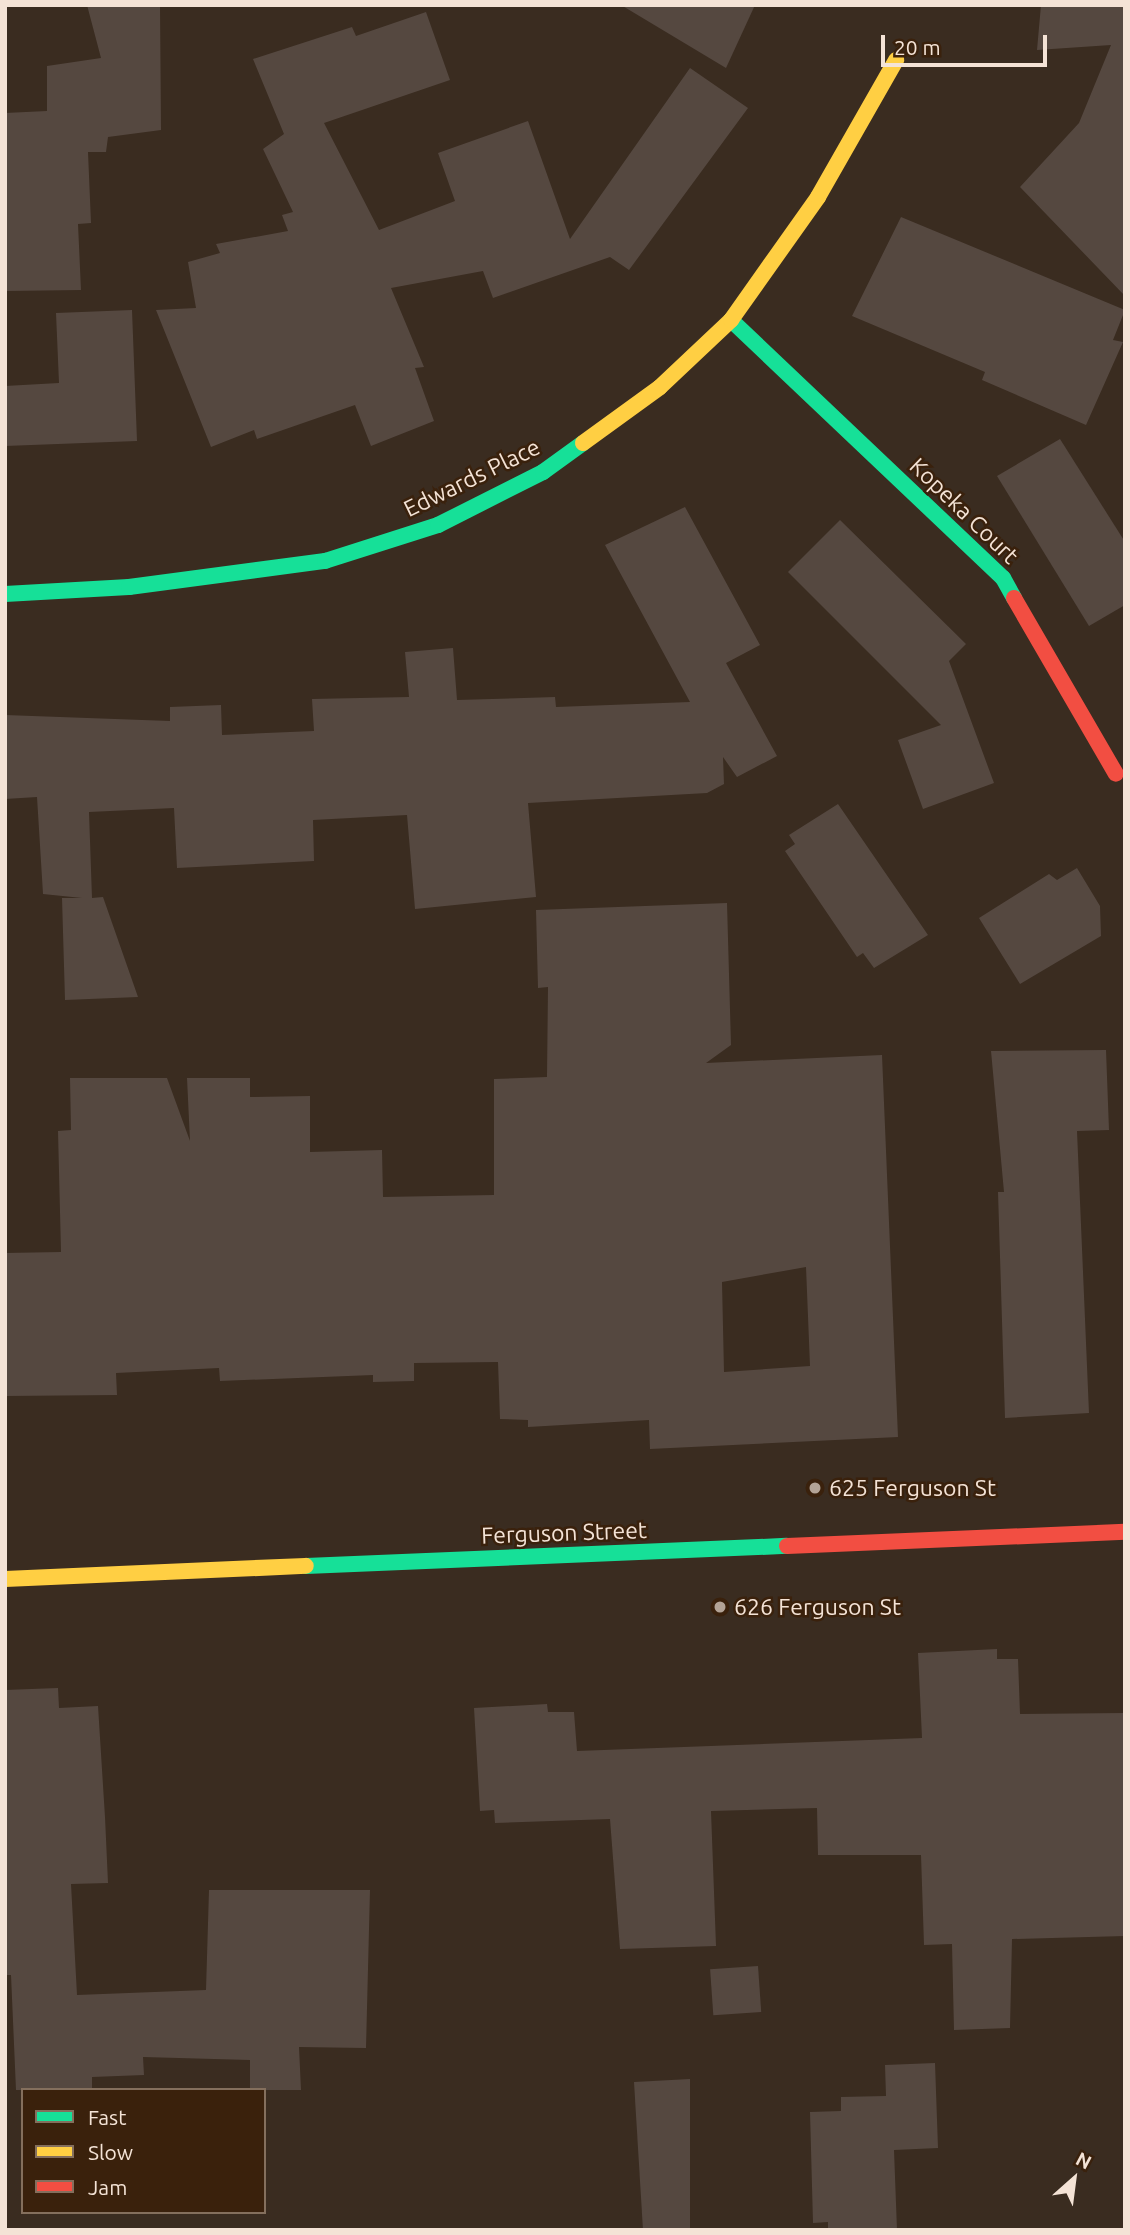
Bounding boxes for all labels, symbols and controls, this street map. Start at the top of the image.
scale bar [885,21,1051,65]
text: 20 m [894,35,941,59]
street label: Edwards Place [399,433,545,523]
street label: Kopeka Court [904,452,1024,570]
place label: 625 Ferguson St [829,1474,996,1502]
marker: 625 Ferguson St [807,1480,823,1496]
street label: Ferguson Street [481,1516,647,1550]
place label: 626 Ferguson St [734,1593,901,1621]
marker: 626 Ferguson St [712,1599,728,1615]
legend [21,2088,266,2214]
text: Fast [88,2105,126,2129]
text: Slow [88,2140,133,2164]
north arrow [1039,2144,1109,2214]
text: N [1072,2147,1095,2174]
text: Jam [88,2175,127,2199]

